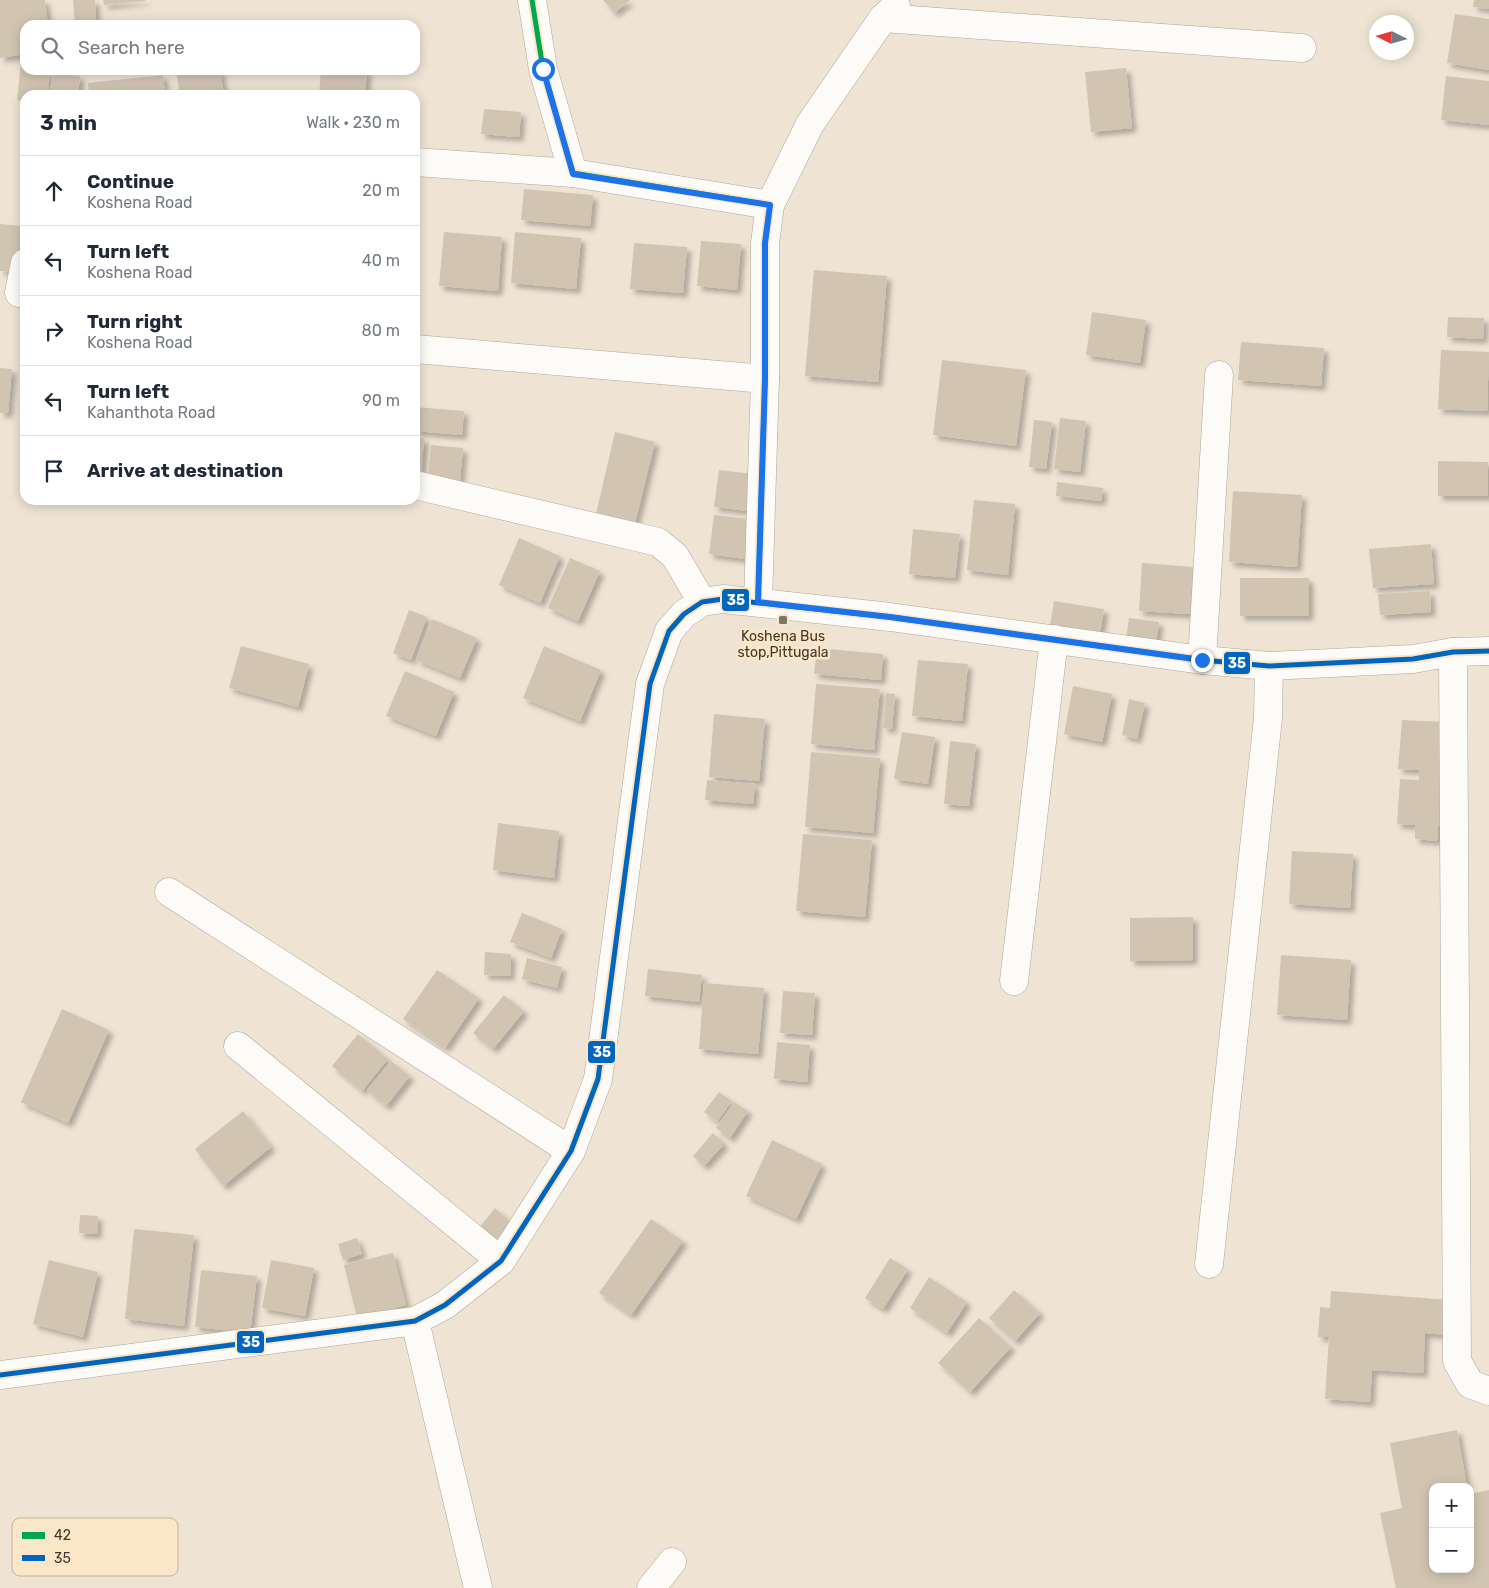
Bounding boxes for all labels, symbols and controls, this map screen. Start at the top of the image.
north arrow [1369,15,1414,60]
search box [20,20,420,75]
icon: search [38,34,66,62]
text: Search here [78,36,185,59]
route start [532,58,555,81]
text: 3 min [40,110,97,135]
text: Walk · 230 m [306,113,400,132]
text: Continue [87,170,174,193]
icon: ahead [40,177,68,205]
text: 20 m [362,181,400,200]
text: Koshena Road [87,193,193,212]
text: Turn left [87,240,169,263]
icon: left [40,247,68,275]
text: 40 m [362,251,400,270]
text: Koshena Road [87,263,193,282]
text: Turn right [87,310,182,333]
icon: right [40,317,68,345]
text: 80 m [362,321,400,340]
text: Koshena Road [87,333,193,352]
text: Turn left [87,380,169,403]
icon: left [40,387,68,415]
text: 90 m [362,391,400,410]
text: Kahanthota Road [87,403,216,422]
icon: arrive [40,457,68,485]
text: Arrive at destination [87,459,283,482]
line badge: 35 [721,588,750,612]
text: 35 [727,592,745,609]
marker: Koshena Bus stop,Pittugala [777,614,789,626]
place label: Koshena Bus stop,Pittugala [737,628,829,661]
route end [1191,649,1214,672]
line badge: 35 [1223,651,1251,675]
text: 35 [1228,655,1246,672]
line badge: 35 [587,1040,616,1064]
text: 35 [593,1044,611,1061]
line badge: 35 [236,1330,265,1354]
text: 35 [242,1334,260,1351]
map controls [1429,1483,1474,1573]
button: + [1429,1483,1474,1528]
legend [12,1518,178,1576]
text: 42 [54,1527,71,1544]
button: − [1429,1528,1474,1573]
text: 35 [54,1550,71,1567]

